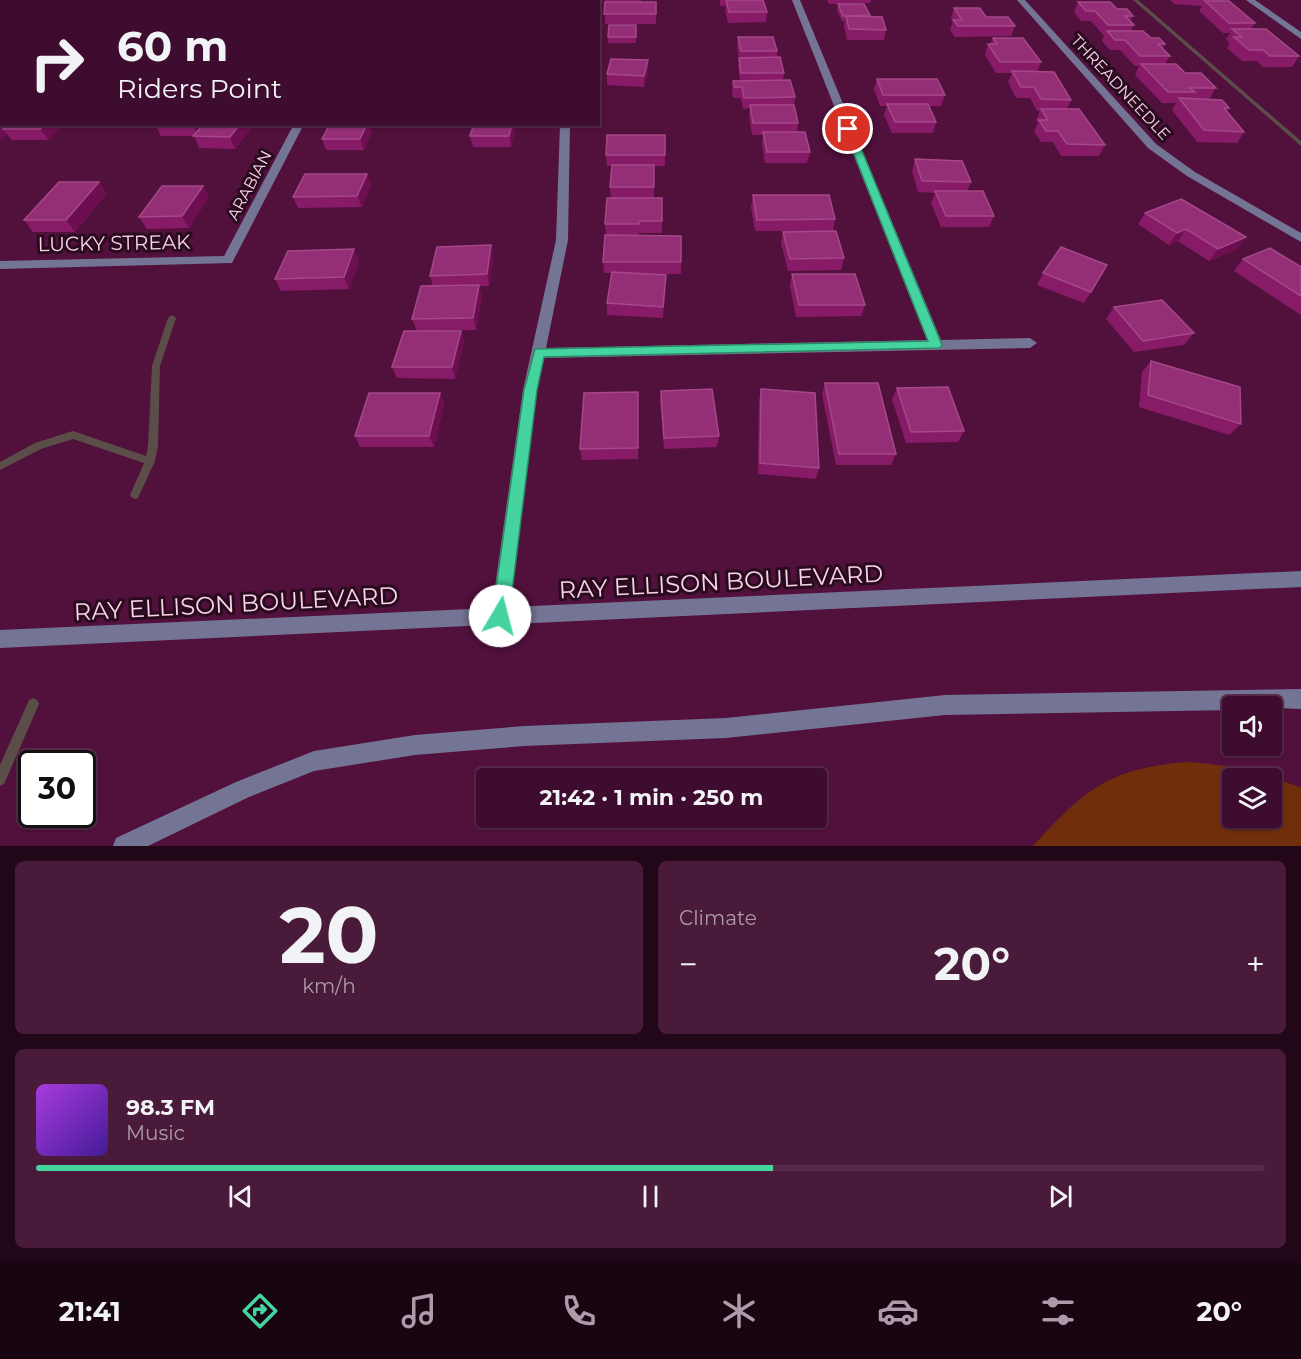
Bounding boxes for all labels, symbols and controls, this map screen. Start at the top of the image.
text: 60 m [117,20,228,72]
icon: right [18,24,96,102]
street label: THREADNEEDLE [1067,31,1174,144]
text: Riders Point [117,72,282,105]
pin [822,103,873,154]
icon: arrive [831,112,864,145]
street label: ARABIAN [223,147,276,223]
street label: LUCKY STREAK [37,230,191,256]
street label: RAY ELLISON BOULEVARD [558,559,884,604]
street label: RAY ELLISON BOULEVARD [73,581,399,626]
position arrow [468,584,532,648]
map controls [1222,696,1282,828]
button: sound [1222,696,1282,756]
speed limit sign: 30 [18,750,96,828]
button: layers [1222,768,1282,828]
text: 21:42 · 1 min · 250 m [540,784,763,811]
text: 20 [280,887,378,983]
text: Climate [679,906,757,930]
text: 20° [934,936,1010,991]
text: − [679,944,698,984]
text: + [1246,944,1265,984]
text: km/h [302,974,356,998]
text: 98.3 FM [126,1094,215,1121]
text: Music [126,1121,185,1145]
icon: previous [224,1180,257,1213]
icon: pause [634,1180,667,1213]
icon: next [1044,1180,1077,1213]
icon: directions [239,1290,281,1332]
icon: music [398,1290,440,1332]
icon: phone [558,1290,600,1332]
icon: climate [718,1290,760,1332]
icon: car [877,1290,919,1332]
icon: filters [1037,1290,1079,1332]
text: 21:41 [59,1295,121,1328]
text: 20° [1197,1295,1242,1328]

